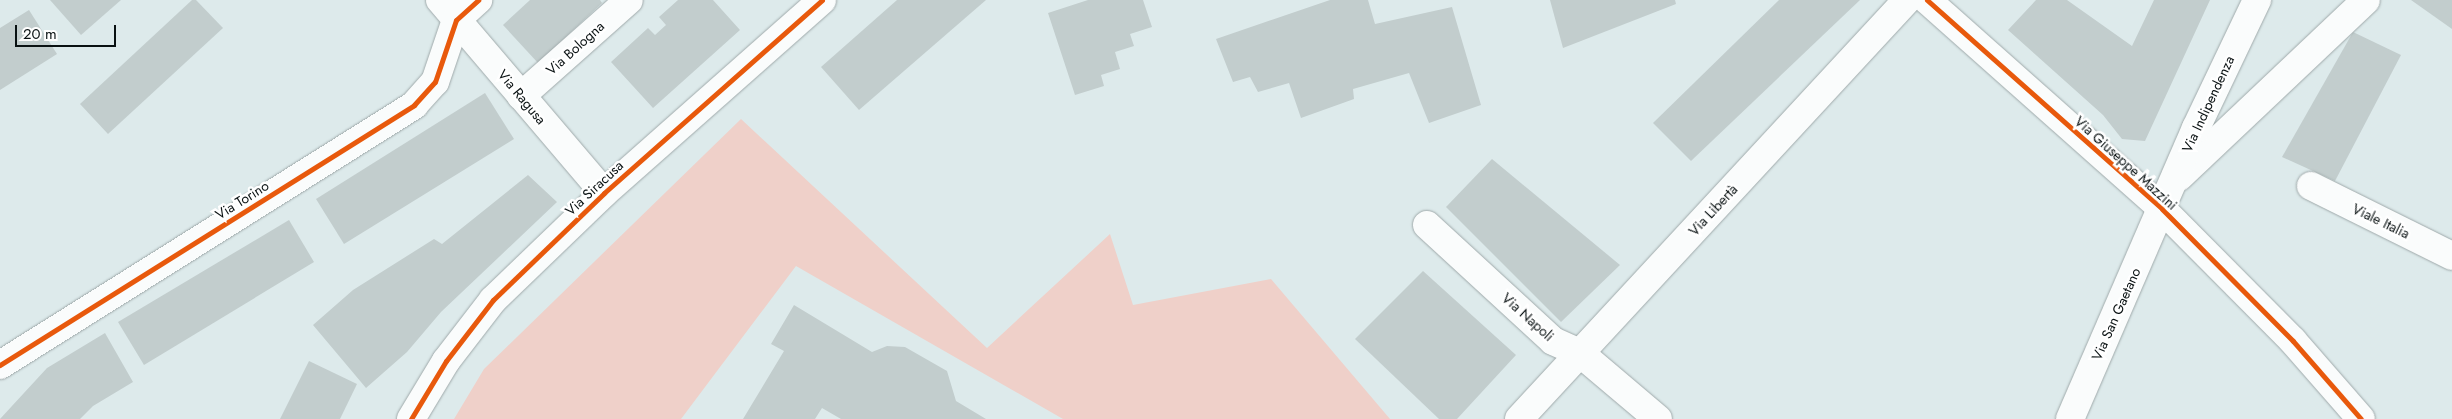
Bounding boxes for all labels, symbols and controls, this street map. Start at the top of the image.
scale bar [18,15,119,47]
street label: Via Bologna [543,18,607,78]
text: 20 m [23,23,57,45]
street label: Via Indipendenza [2178,53,2238,155]
street label: Via Ragusa [494,66,550,128]
street label: Via Giuseppe Mazzini [2071,113,2181,213]
street label: Via Siracusa [562,157,626,219]
street label: Via Torino [212,177,272,223]
street label: Via Libertà [1685,181,1741,239]
street label: Viale Italia [2350,200,2412,242]
street label: Via San Gaetano [2088,265,2144,363]
street label: Via Napoli [1499,289,1557,345]

